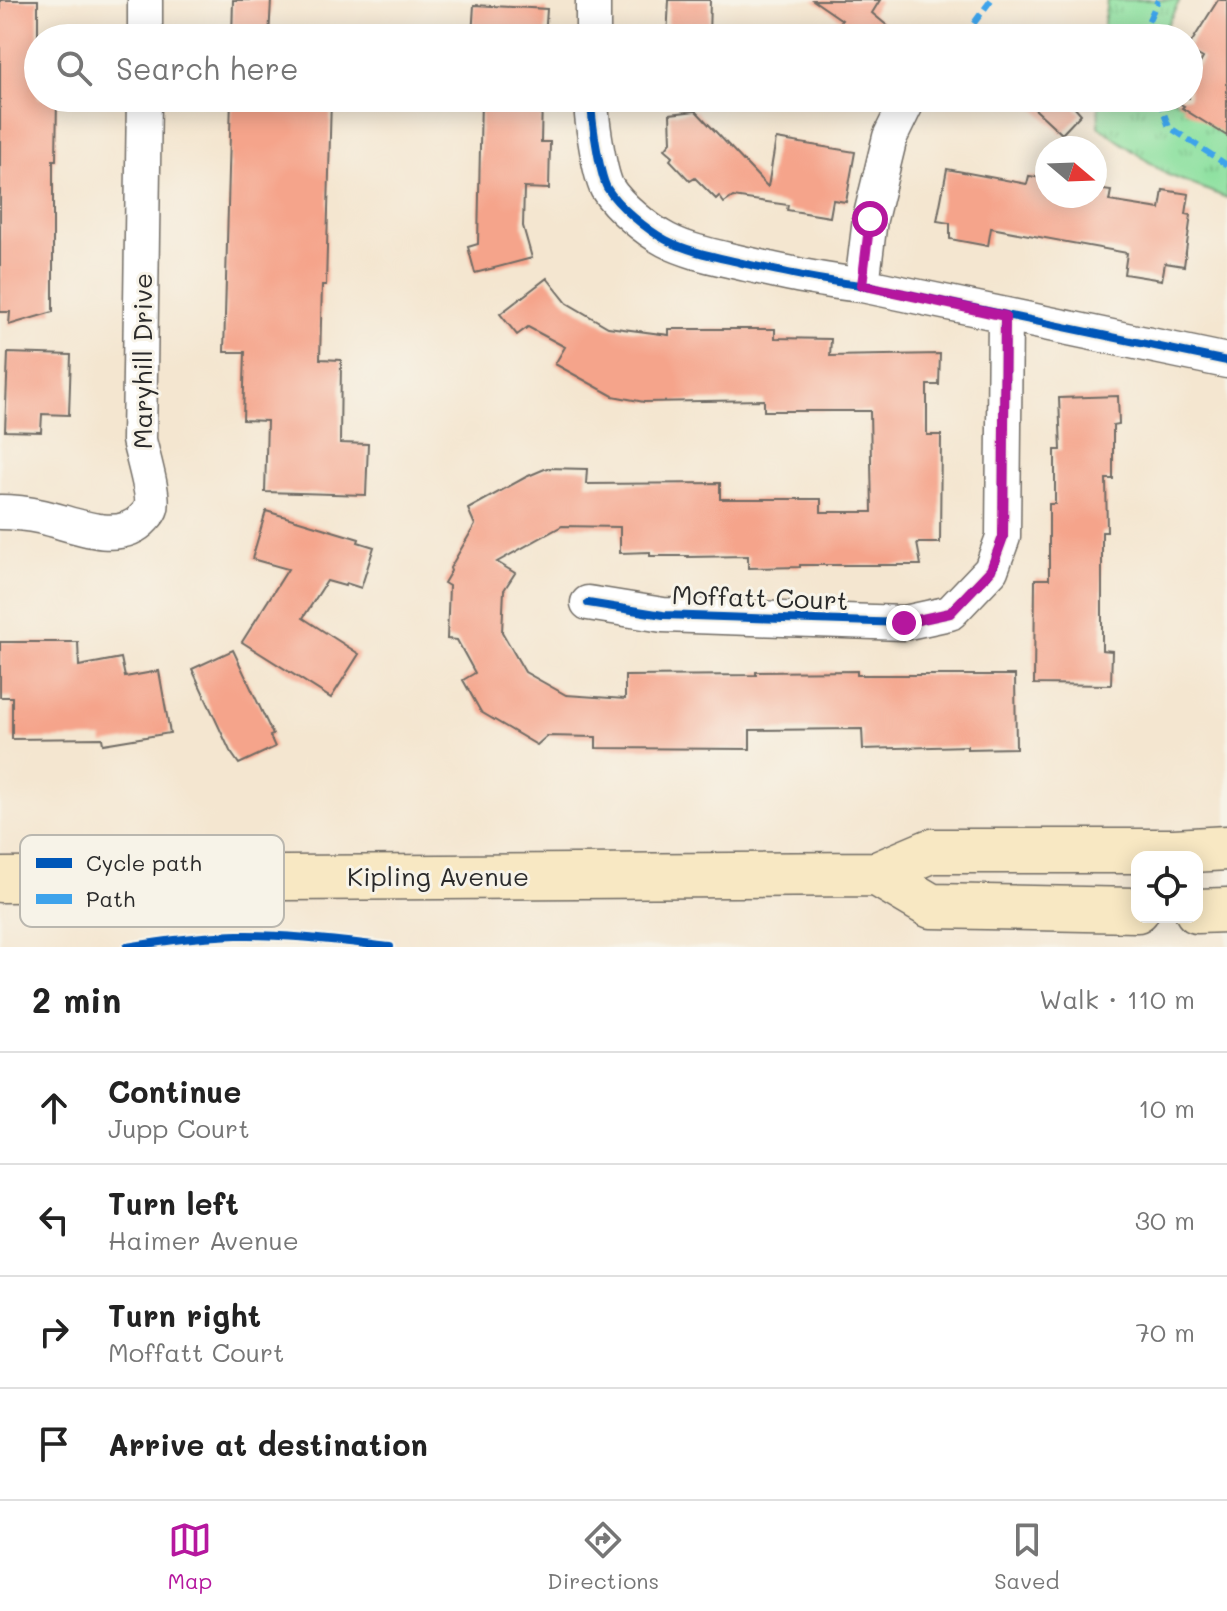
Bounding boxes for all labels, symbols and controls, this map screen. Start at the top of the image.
search box [24,24,1203,112]
icon: search [52,46,96,90]
text: Search here [116,48,299,88]
north arrow [1035,136,1107,208]
route start [852,201,888,237]
street label: Maryhill Drive [125,273,159,449]
street label: Moffatt Court [671,577,849,617]
route end [886,605,922,641]
legend [20,835,284,927]
text: Cycle path [86,848,202,877]
map controls [1131,851,1203,923]
button: locate [1131,851,1203,923]
street label: Kipling Avenue [347,859,529,893]
text: Path [86,884,135,913]
text: 2 min [32,977,121,1022]
text: Walk · 110 m [1039,982,1195,1016]
text: Continue [108,1071,241,1111]
icon: ahead [32,1086,76,1130]
text: 10 m [1138,1091,1195,1125]
text: Jupp Court [108,1111,250,1145]
text: Turn left [108,1183,239,1223]
icon: left [32,1198,76,1242]
text: 30 m [1135,1203,1195,1237]
text: Haimer Avenue [108,1223,299,1257]
text: Turn right [108,1295,261,1335]
icon: right [32,1310,76,1354]
text: 70 m [1135,1315,1195,1349]
text: Moffatt Court [108,1335,284,1369]
icon: arrive [32,1422,76,1466]
text: Arrive at destination [108,1424,428,1464]
tab: Map [168,1518,212,1595]
tab: Directions [547,1518,659,1595]
tab: Saved [994,1518,1059,1595]

